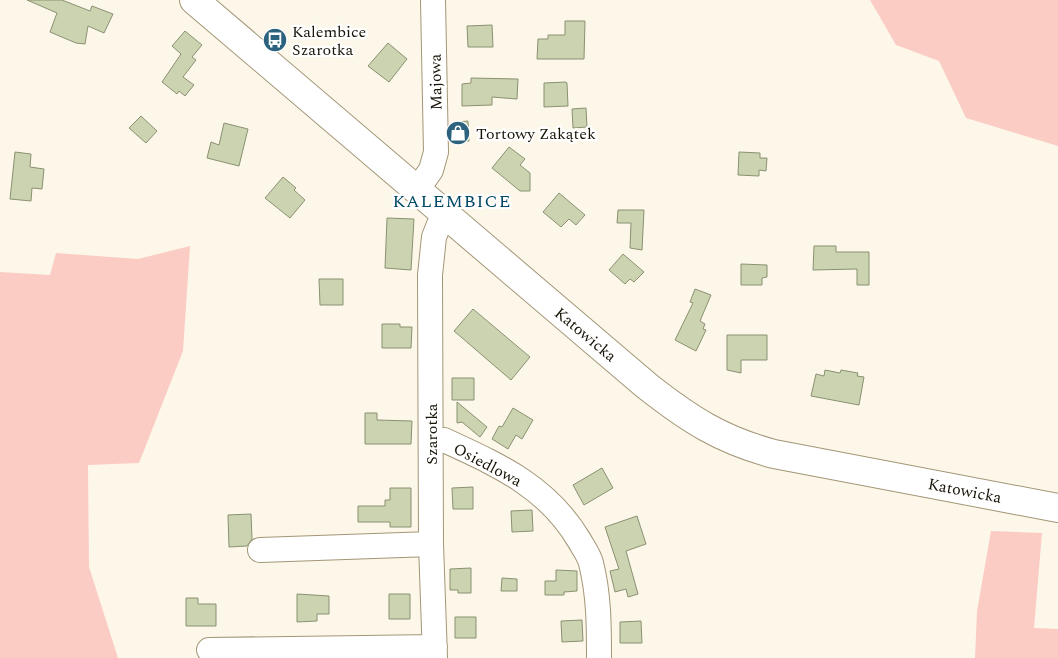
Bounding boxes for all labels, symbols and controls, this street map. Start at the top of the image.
place label: Kalembice Szarotka [292,20,366,62]
bus stop icon: Kalembice Szarotka [262,27,288,53]
street label: Majowa [424,53,448,111]
shop icon: Tortowy Zakątek [445,120,471,146]
place label: Tortowy Zakątek [476,122,596,146]
district label: KALEMBICE [393,188,511,215]
street label: Katowicka [549,302,622,368]
street label: Szarotka [420,403,444,465]
street label: Osiedlowa [449,437,526,493]
street label: Katowicka [926,472,1004,510]

